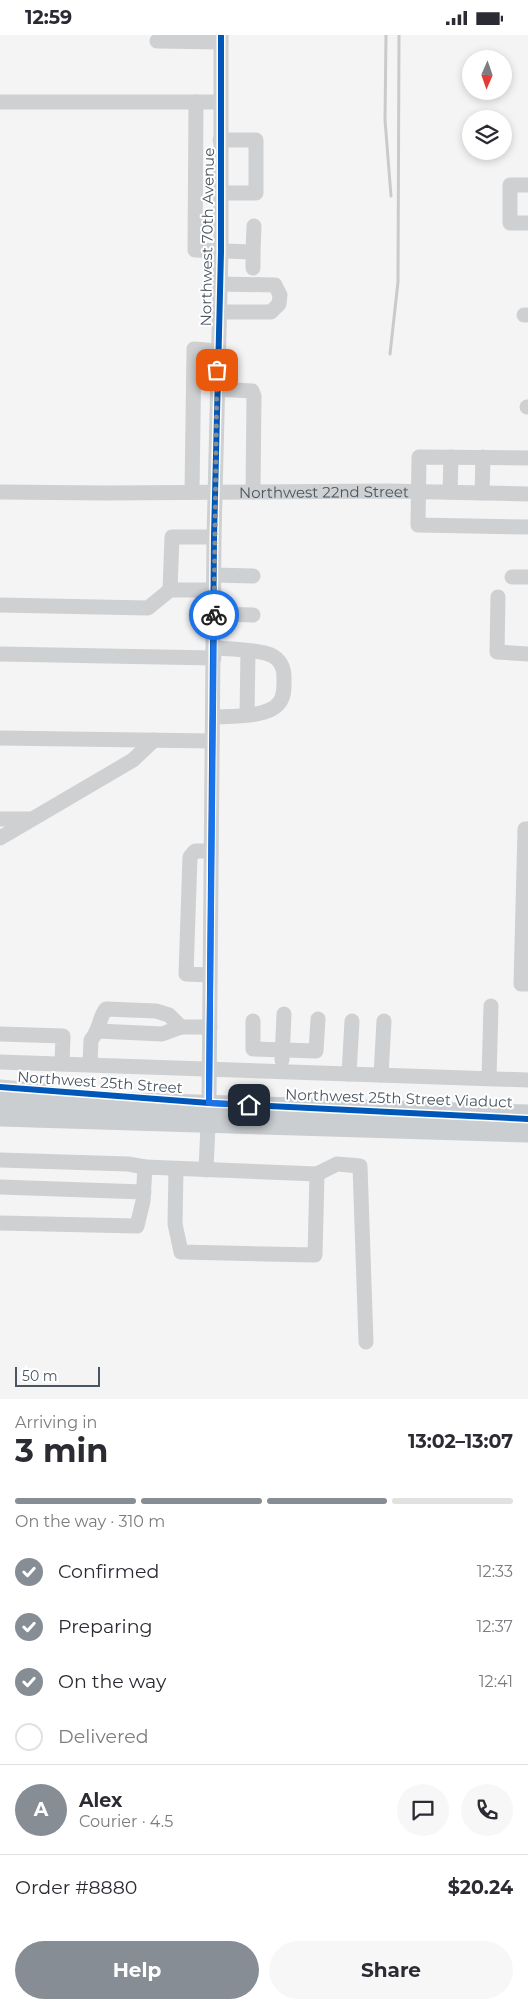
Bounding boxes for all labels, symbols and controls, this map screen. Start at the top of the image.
text: 12:59 [25,6,72,29]
north arrow [462,50,512,100]
map controls [462,50,512,160]
button: layers [462,110,512,160]
street label: Northwest 70th Avenue [196,148,218,326]
pin [196,349,238,391]
icon: bag [203,356,231,384]
street label: Northwest 22nd Street [239,481,409,502]
courier [189,590,239,640]
icon: bike [200,601,228,629]
street label: Northwest 25th Street [17,1067,183,1097]
pin [228,1084,270,1126]
street label: Northwest 25th Street Viaduct [285,1085,513,1111]
icon: home [235,1091,263,1119]
scale bar [15,1364,100,1387]
text: 50 m [22,1367,58,1385]
text: Arriving in [15,1413,97,1432]
text: 13:02–13:07 [408,1430,513,1453]
text: 3 min [15,1431,108,1470]
text: On the way · 310 m [15,1512,165,1531]
icon: check [15,1558,43,1586]
text: Confirmed [58,1560,159,1583]
text: 12:33 [477,1562,513,1581]
icon: check [15,1613,43,1641]
text: Preparing [58,1615,153,1638]
text: 12:37 [476,1617,513,1636]
icon: check [15,1668,43,1696]
text: On the way [58,1670,166,1693]
text: 12:41 [479,1672,513,1691]
text: Delivered [58,1725,149,1748]
button: chat [397,1784,449,1836]
button: phone [461,1784,513,1836]
text: Alex [79,1789,122,1812]
text: A [34,1798,48,1821]
text: Courier · 4.5 [79,1812,173,1831]
text: Order #8880 [15,1876,137,1899]
text: $20.24 [448,1876,513,1899]
button: Help [15,1941,259,1999]
button: Share [269,1941,513,1999]

